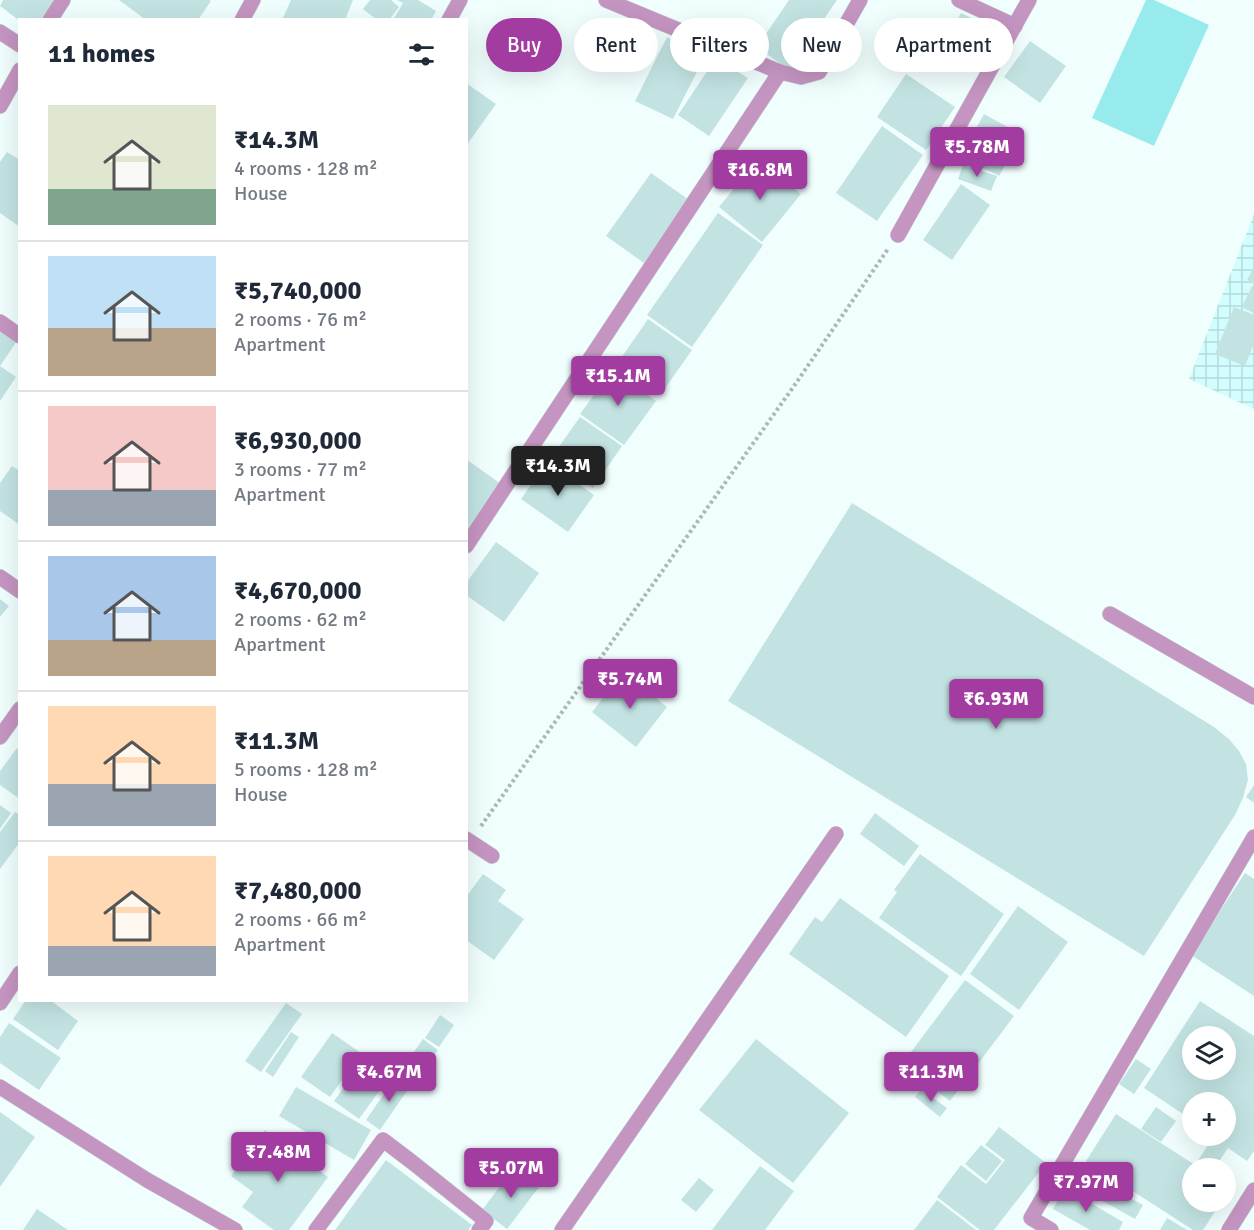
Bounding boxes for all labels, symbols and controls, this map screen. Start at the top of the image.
chip: Buy [486,18,562,72]
chip: Rent [574,18,658,72]
chip: Filters [670,18,769,72]
chip: New [781,18,862,72]
chip: Apartment [874,18,1013,72]
text: 11 homes [48,38,155,70]
icon: filters [405,38,438,71]
text: ₹14.3M [234,124,319,156]
pin: ₹5.78M [928,127,1026,178]
icon: home [96,129,168,201]
text: ₹5.78M [944,134,1010,159]
pin: ₹16.8M [711,150,809,201]
text: 4 rooms · 128 m² [234,156,378,181]
text: ₹16.8M [727,157,793,182]
text: House [234,181,288,206]
text: ₹5,740,000 [234,275,362,307]
icon: home [96,280,168,352]
text: 2 rooms · 76 m² [234,307,367,332]
text: Apartment [234,332,326,357]
pin: ₹15.1M [569,356,667,407]
text: ₹15.1M [585,363,651,388]
text: ₹6,930,000 [234,425,362,457]
icon: home [96,430,168,502]
pin: ₹14.3M [509,446,607,497]
text: ₹14.3M [525,453,591,478]
text: 3 rooms · 77 m² [234,457,367,482]
text: Apartment [234,482,326,507]
text: ₹4,670,000 [234,575,362,607]
icon: home [96,580,168,652]
text: 2 rooms · 62 m² [234,607,367,632]
text: Apartment [234,632,326,657]
pin: ₹5.74M [581,659,679,710]
text: ₹5.74M [597,666,663,691]
pin: ₹6.93M [947,679,1045,730]
text: ₹6.93M [963,686,1029,711]
text: ₹11.3M [234,725,319,757]
icon: home [96,730,168,802]
text: 5 rooms · 128 m² [234,757,378,782]
text: House [234,782,288,807]
text: ₹7,480,000 [234,875,362,907]
icon: home [96,880,168,952]
text: 2 rooms · 66 m² [234,907,367,932]
text: Apartment [234,932,326,957]
map controls [1182,1026,1236,1212]
button: layers [1182,1026,1236,1080]
pin: ₹4.67M [340,1052,438,1103]
pin: ₹11.3M [882,1052,980,1103]
text: ₹4.67M [356,1059,422,1084]
text: ₹11.3M [898,1059,964,1084]
button: + [1182,1092,1236,1146]
pin: ₹7.48M [229,1132,327,1183]
text: ₹7.48M [245,1139,311,1164]
pin: ₹5.07M [462,1148,560,1199]
text: ₹5.07M [478,1155,544,1180]
button: − [1182,1158,1236,1212]
pin: ₹7.97M [1037,1162,1135,1213]
text: ₹7.97M [1053,1169,1119,1194]

